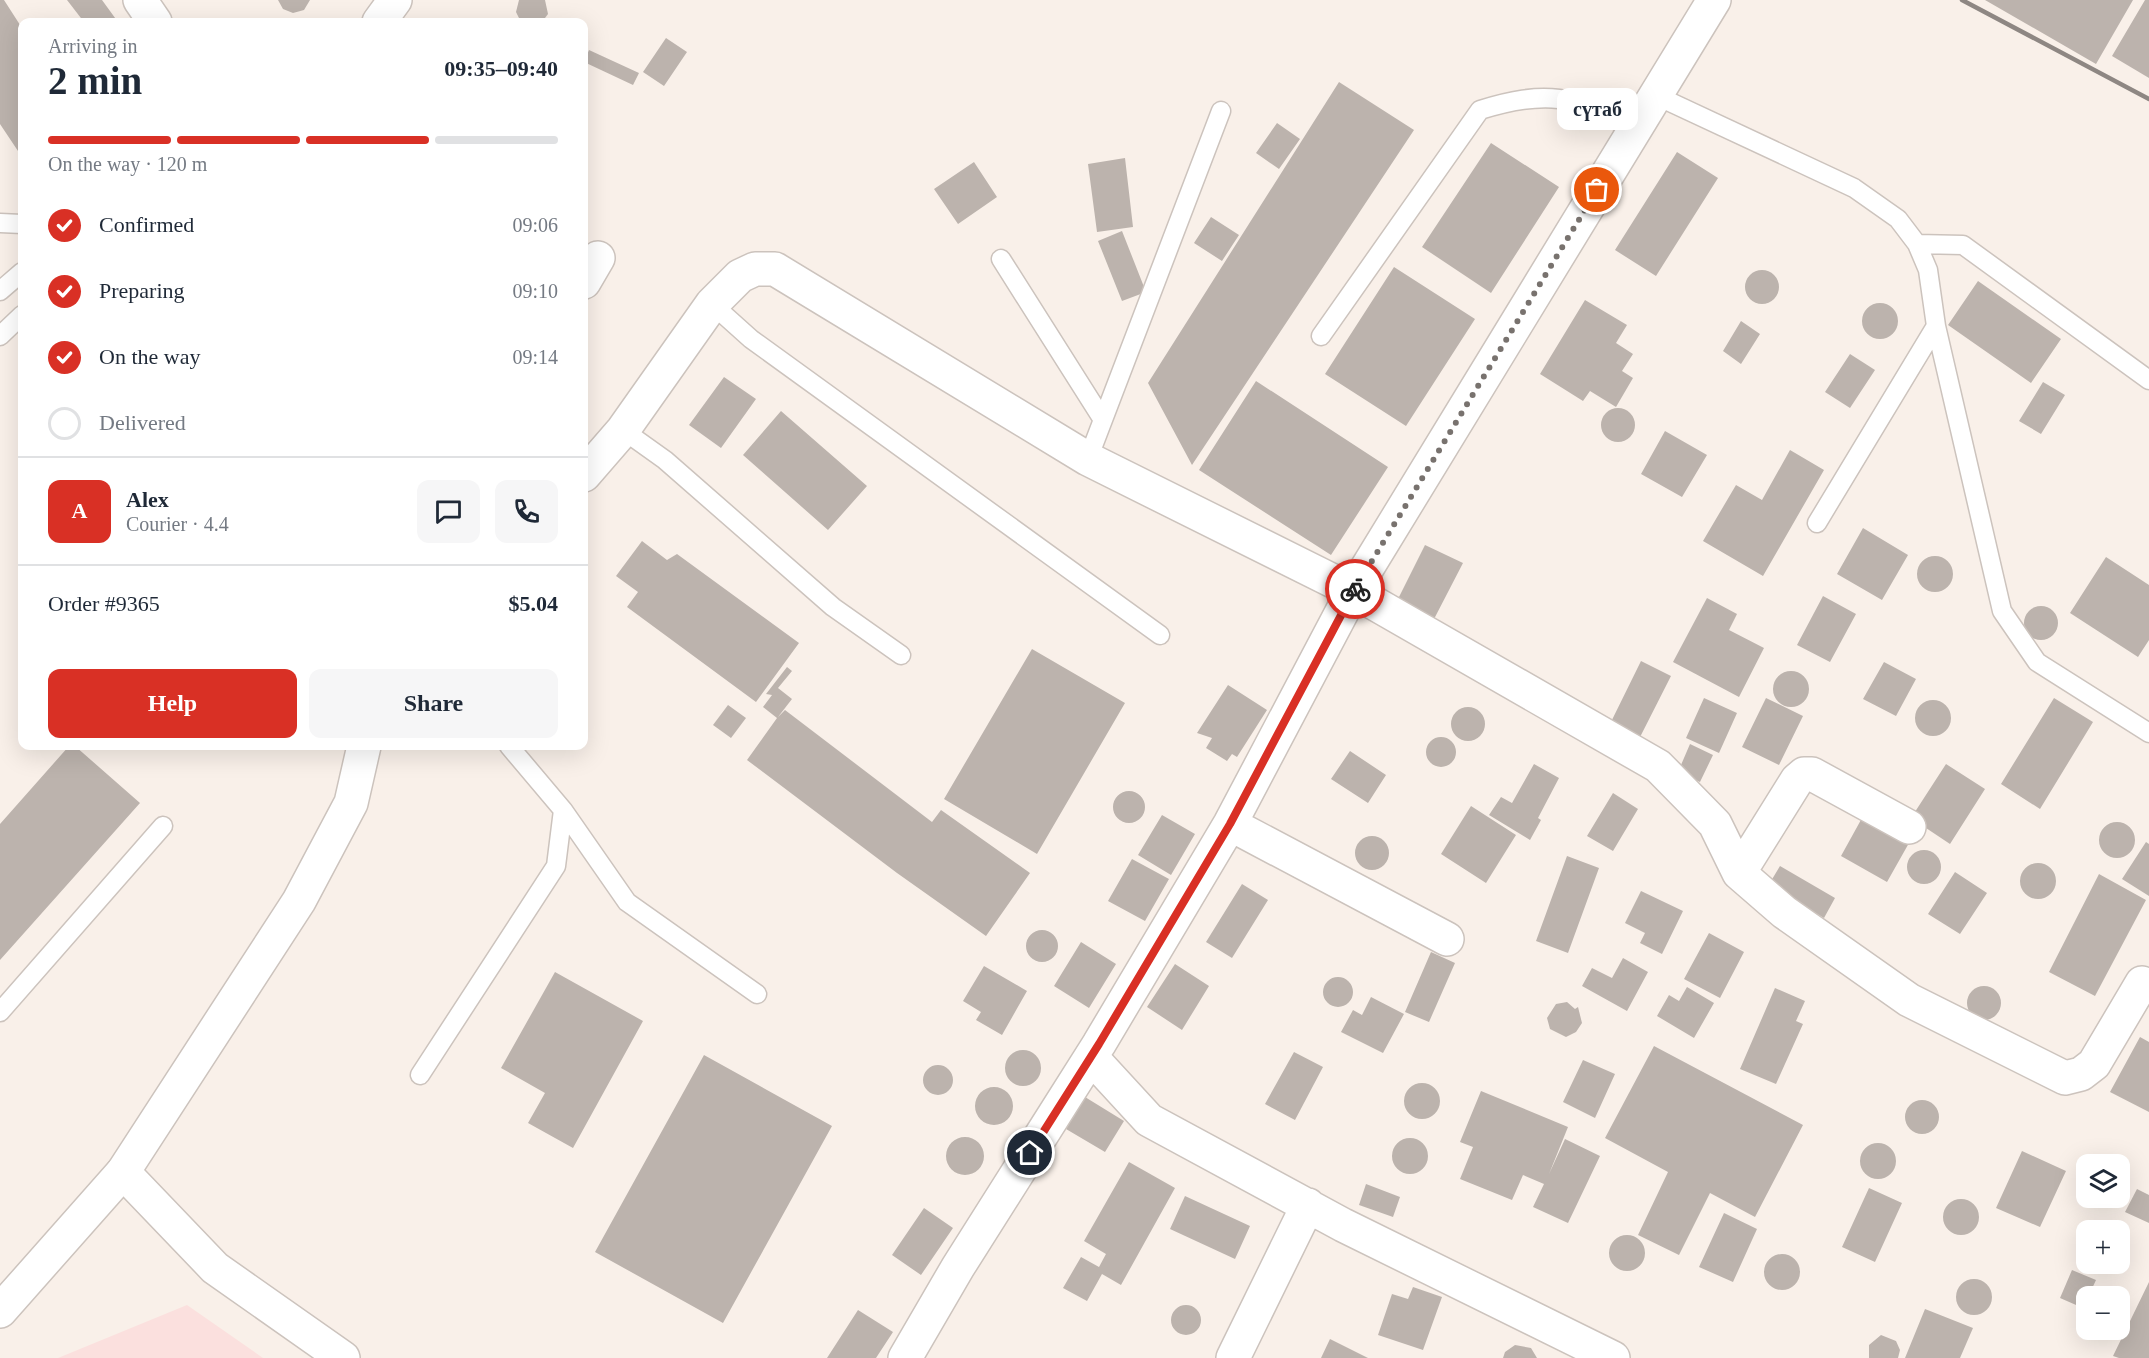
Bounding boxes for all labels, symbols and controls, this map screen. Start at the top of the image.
text: Arriving in [48,35,137,57]
text: 09:35–09:40 [444,56,558,81]
text: 2 min [48,59,142,102]
callout: сүтаб [1556,88,1638,130]
text: сүтаб [1573,98,1622,120]
text: On the way · 120 m [48,153,207,175]
pin [1571,164,1622,215]
icon: bag [1580,173,1613,206]
icon: check [48,209,81,242]
text: Confirmed [99,212,194,237]
text: 09:06 [512,214,558,236]
icon: check [48,275,81,308]
text: Preparing [99,278,185,303]
text: 09:10 [512,280,558,302]
icon: check [48,341,81,374]
text: On the way [99,344,200,369]
text: 09:14 [512,346,558,368]
text: Delivered [99,410,186,435]
button: chat [417,480,480,543]
button: phone [495,480,558,543]
text: Alex [126,487,169,512]
text: A [72,498,87,523]
text: Courier · 4.4 [126,513,229,535]
courier [1325,559,1385,619]
icon: bike [1339,573,1372,606]
text: Order #9365 [48,591,160,616]
text: $5.04 [509,591,558,616]
button: Help [48,669,297,738]
button: Share [309,669,558,738]
pin [1004,1127,1055,1178]
icon: home [1013,1136,1046,1169]
map controls [2076,1154,2130,1340]
button: layers [2076,1154,2130,1208]
button: + [2076,1220,2130,1274]
button: − [2076,1286,2130,1340]

